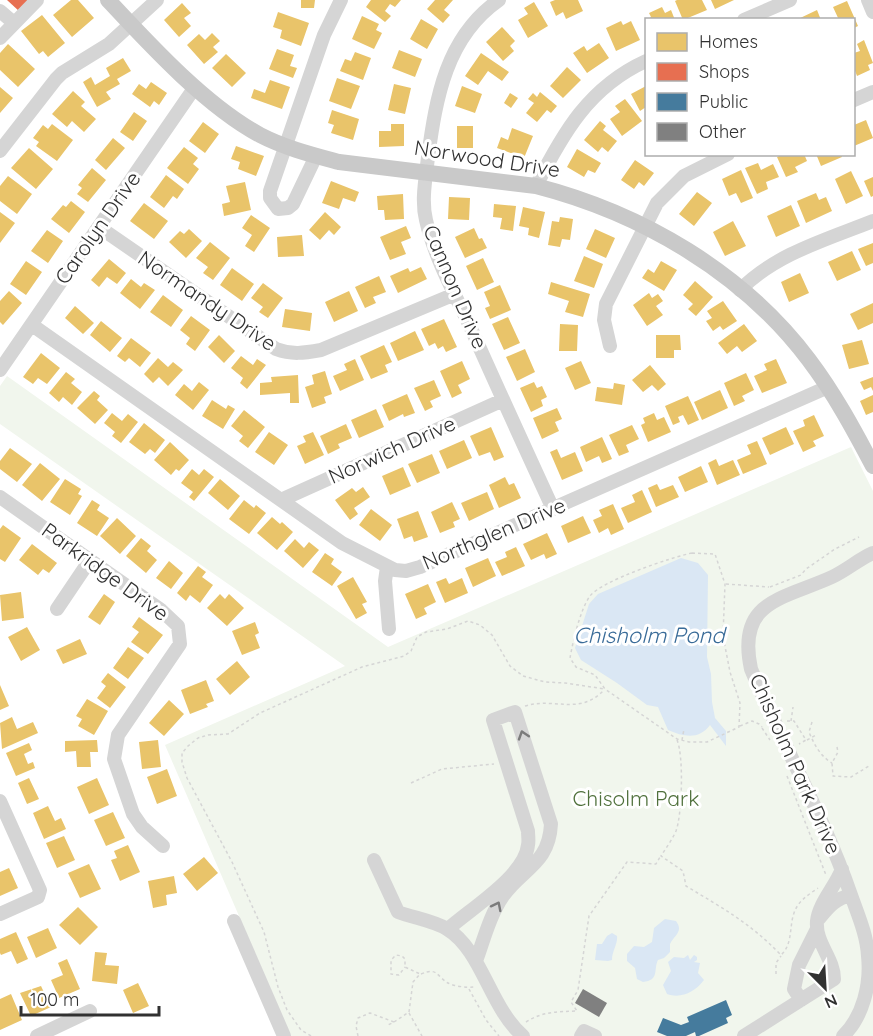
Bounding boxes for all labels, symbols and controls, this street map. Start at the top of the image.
legend [645,18,855,156]
text: Homes [699,30,758,53]
text: Shops [699,60,750,83]
text: Public [699,90,748,113]
text: Other [699,120,746,143]
street label: Norwood Drive [412,134,562,182]
street label: Carolyn Drive [49,166,146,289]
street label: Cannon Drive [418,221,494,352]
street label: Normandy Drive [134,244,282,356]
street label: Norwich Drive [324,409,459,489]
street label: Northglen Drive [418,491,569,575]
street label: Parkridge Drive [37,516,174,626]
water label: Chisholm Pond [573,621,727,649]
street label: Chisholm Park Drive [744,669,847,858]
one-way arrow [517,730,530,741]
park label: Chisolm Park [573,785,699,811]
one-way arrow [490,902,501,913]
north arrow [795,958,855,1018]
scale bar [21,979,159,1017]
text: 100 m [30,988,79,1011]
text: N [822,990,841,1013]

